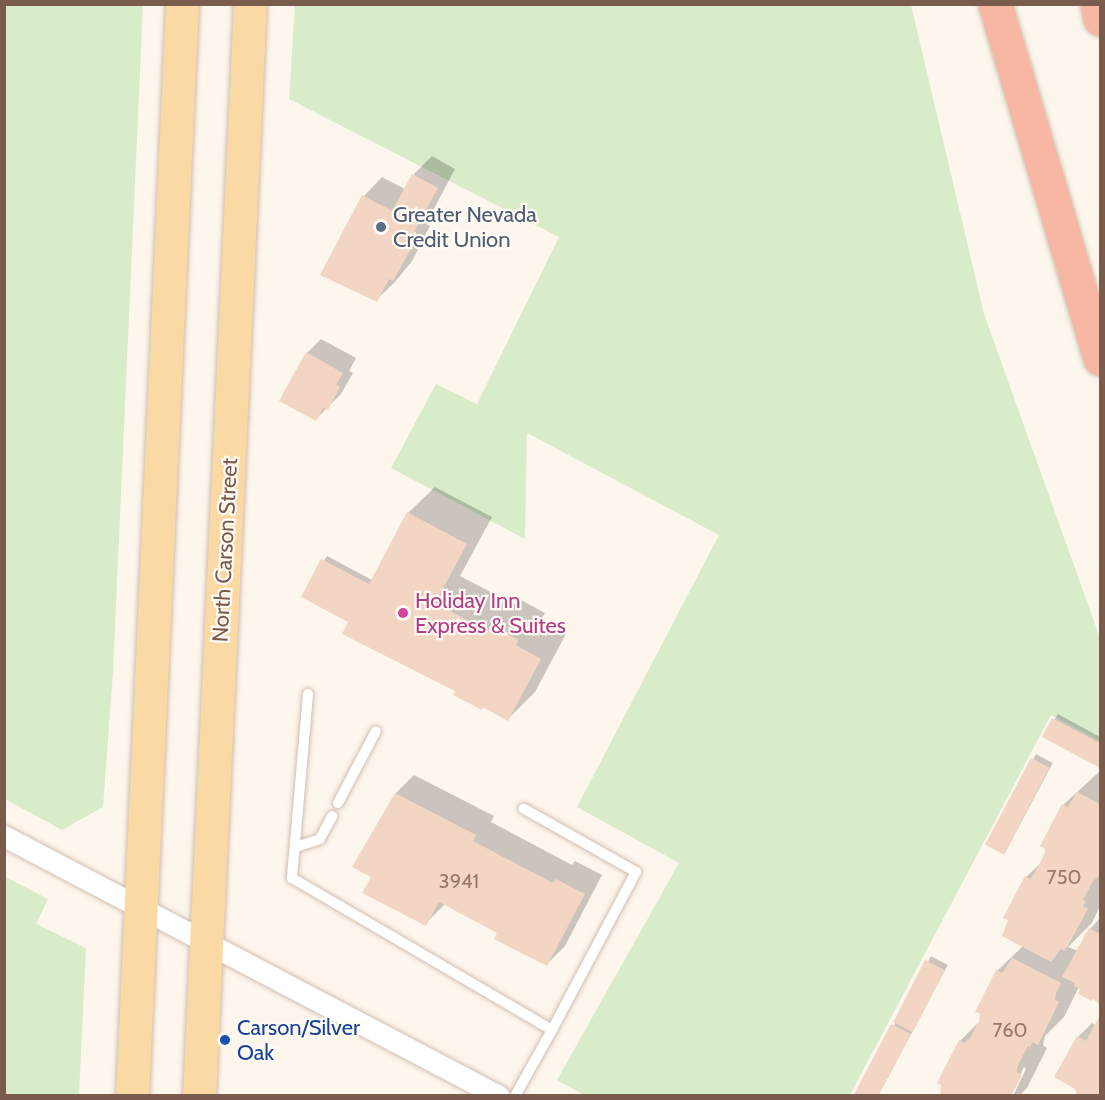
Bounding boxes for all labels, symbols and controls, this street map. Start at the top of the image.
place label: Greater Nevada Credit Union [393,201,537,252]
marker: Greater Nevada Credit Union [374,220,388,234]
street label: North Carson Street [207,457,243,643]
place label: Holiday Inn Express & Suites [415,587,566,638]
marker: Holiday Inn Express & Suites [396,606,410,620]
house number: 750 [1047,865,1081,889]
house number: 3941 [439,869,479,893]
place label: Carson/Silver Oak [237,1014,360,1066]
house number: 760 [993,1018,1027,1042]
marker: Carson/Silver Oak [218,1033,232,1047]

